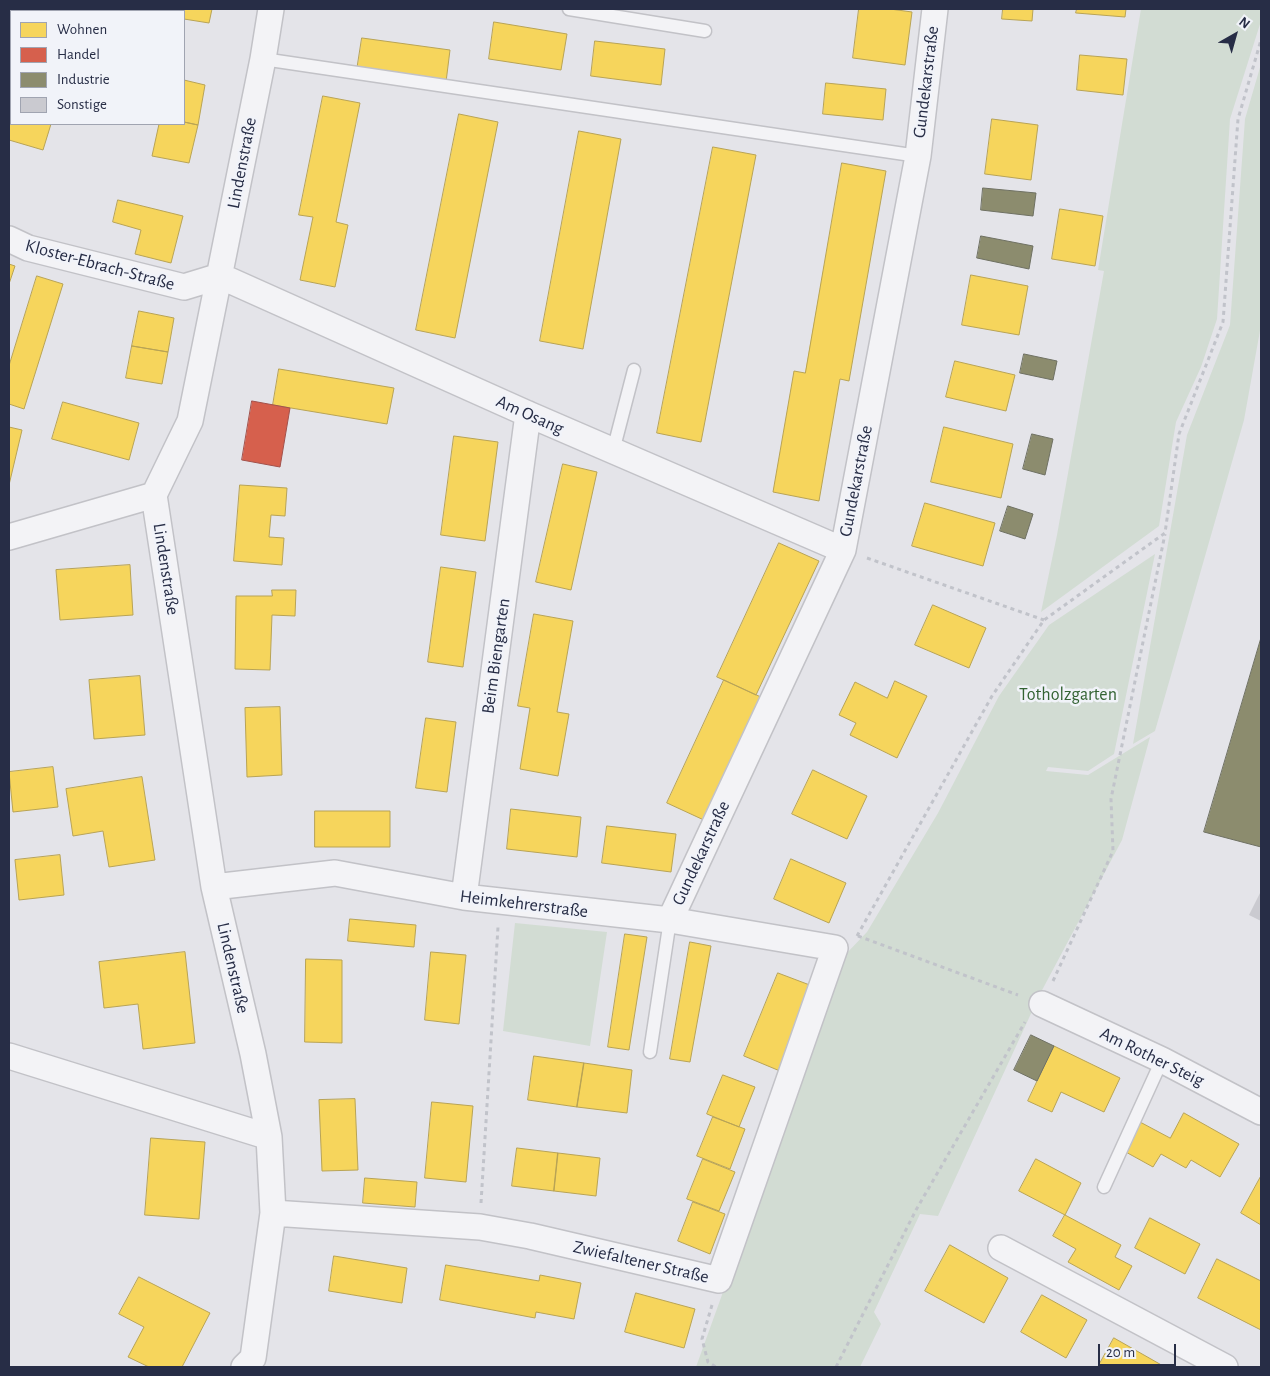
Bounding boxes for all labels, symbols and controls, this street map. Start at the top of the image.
legend [10,10,185,125]
north arrow [1210,10,1260,60]
text: N [1236,15,1252,32]
text: Wohnen [57,22,107,37]
street label: Gundekarstraße [908,25,944,139]
text: Handel [57,47,100,62]
text: Industrie [57,72,110,87]
text: Sonstige [57,97,107,112]
street label: Lindenstraße [223,115,261,211]
street label: Kloster-Ebrach-Straße [23,235,177,295]
street label: Am Osang [493,391,567,439]
street label: Gundekarstraße [835,424,877,538]
street label: Lindenstraße [148,522,184,616]
street label: Beim Biengarten [477,597,515,715]
park label: Totholzgarten [1019,684,1117,706]
street label: Gundekarstraße [667,797,735,909]
street label: Heimkehrerstraße [459,885,589,923]
street label: Lindenstraße [212,920,254,1016]
street label: Am Rother Steig [1096,1022,1208,1092]
street label: Zwiefaltener Straße [571,1236,711,1288]
scale bar [1100,1334,1178,1366]
text: 20 m [1106,1345,1135,1360]

